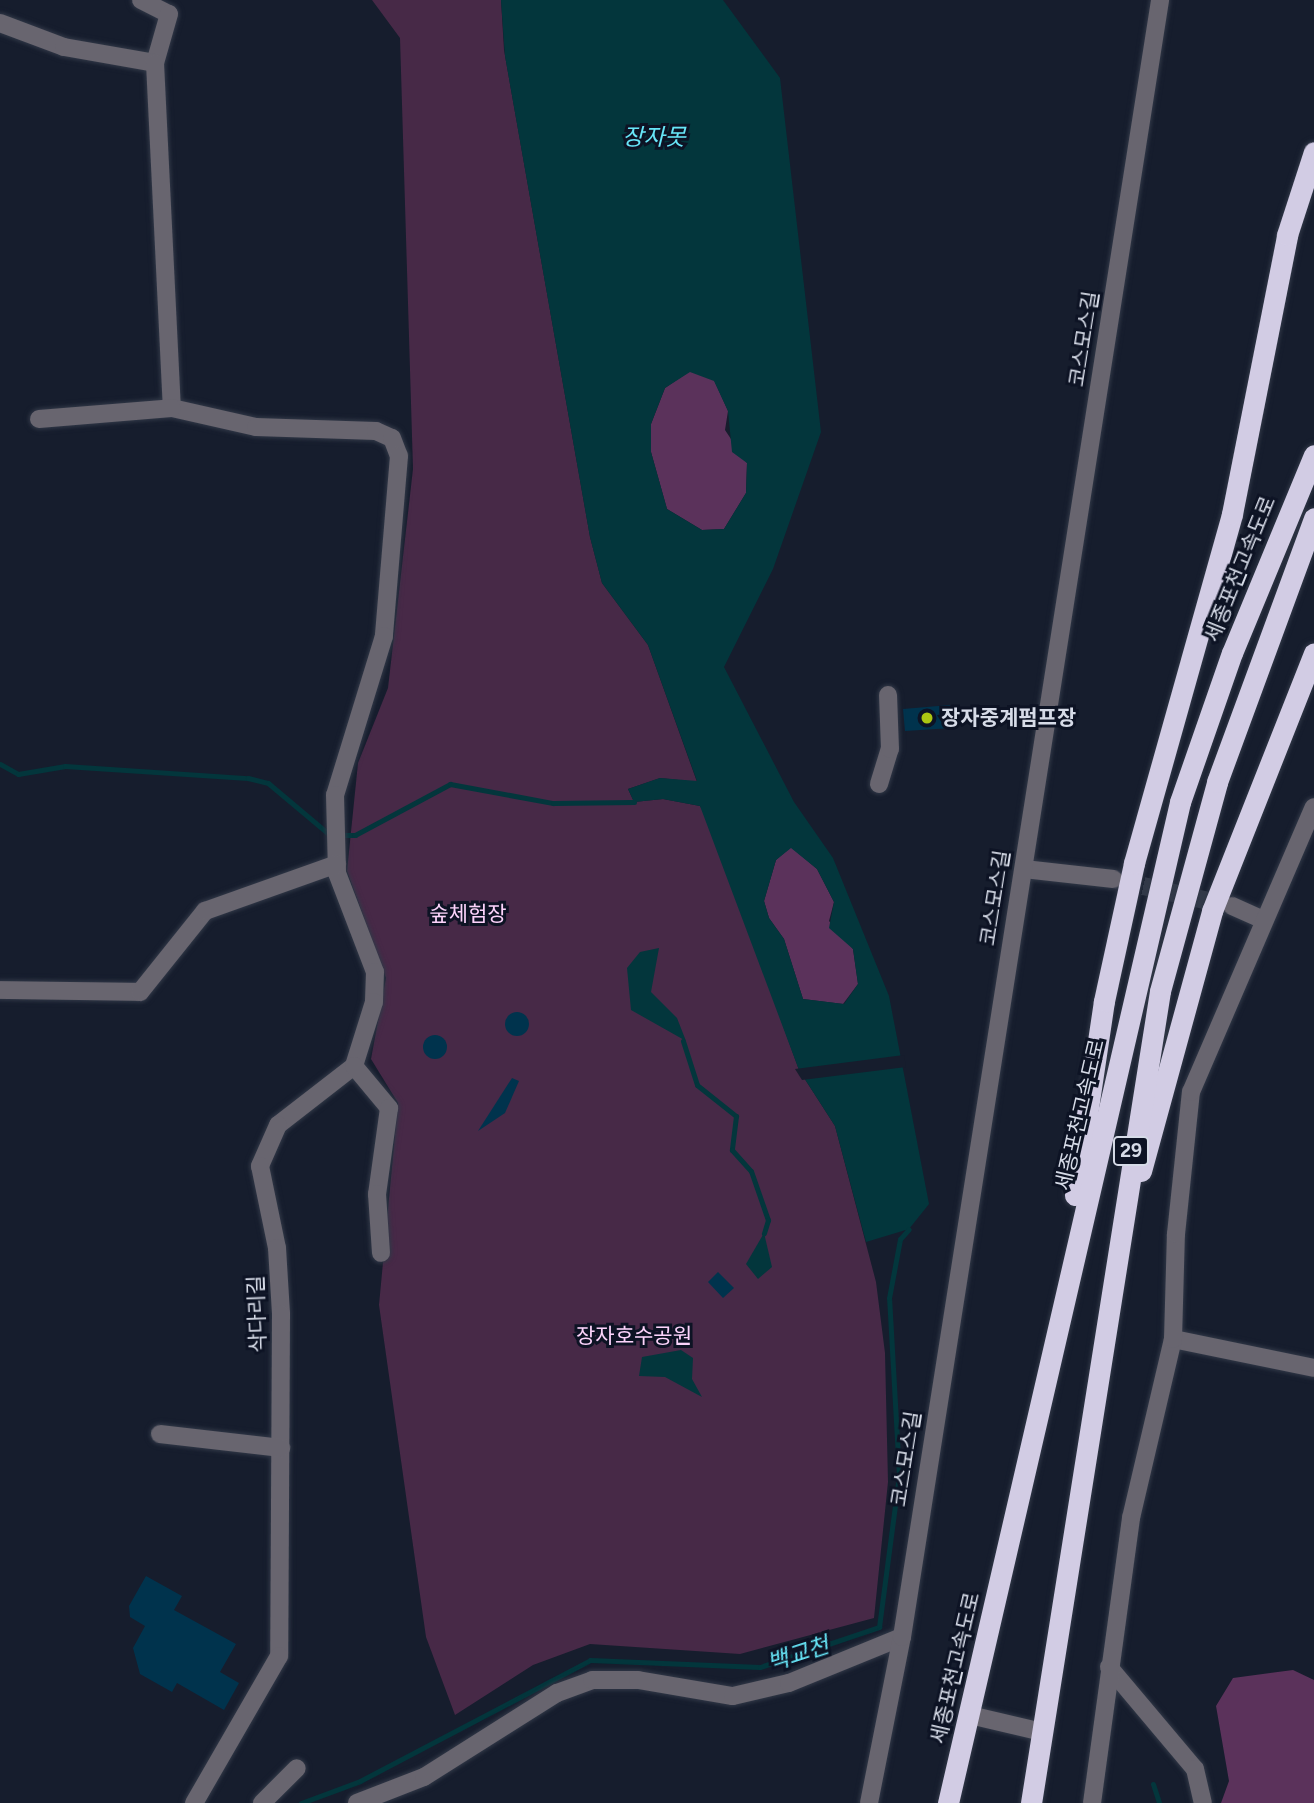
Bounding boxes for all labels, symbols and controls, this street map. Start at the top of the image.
water label: 장자못 [622,123,686,151]
street label: 코스모스길 [1064,289,1104,389]
street label: 세종포천고속도로 [1199,493,1281,645]
place label: 장자중계펌프장 [941,705,1076,731]
marker: 장자중계펌프장 [919,710,935,726]
street label: 코스모스길 [975,848,1015,948]
park label: 숲체험장 [429,901,507,927]
street label: 세종포천고속도로 [1050,1037,1110,1193]
road number: 29 [1112,1135,1150,1166]
street label: 삭다리길 [243,1275,271,1353]
park label: 장자호수공원 [576,1323,692,1349]
street label: 코스모스길 [886,1409,926,1509]
street label: 세종포천고속도로 [925,1590,985,1746]
water label: 백교천 [764,1631,832,1677]

